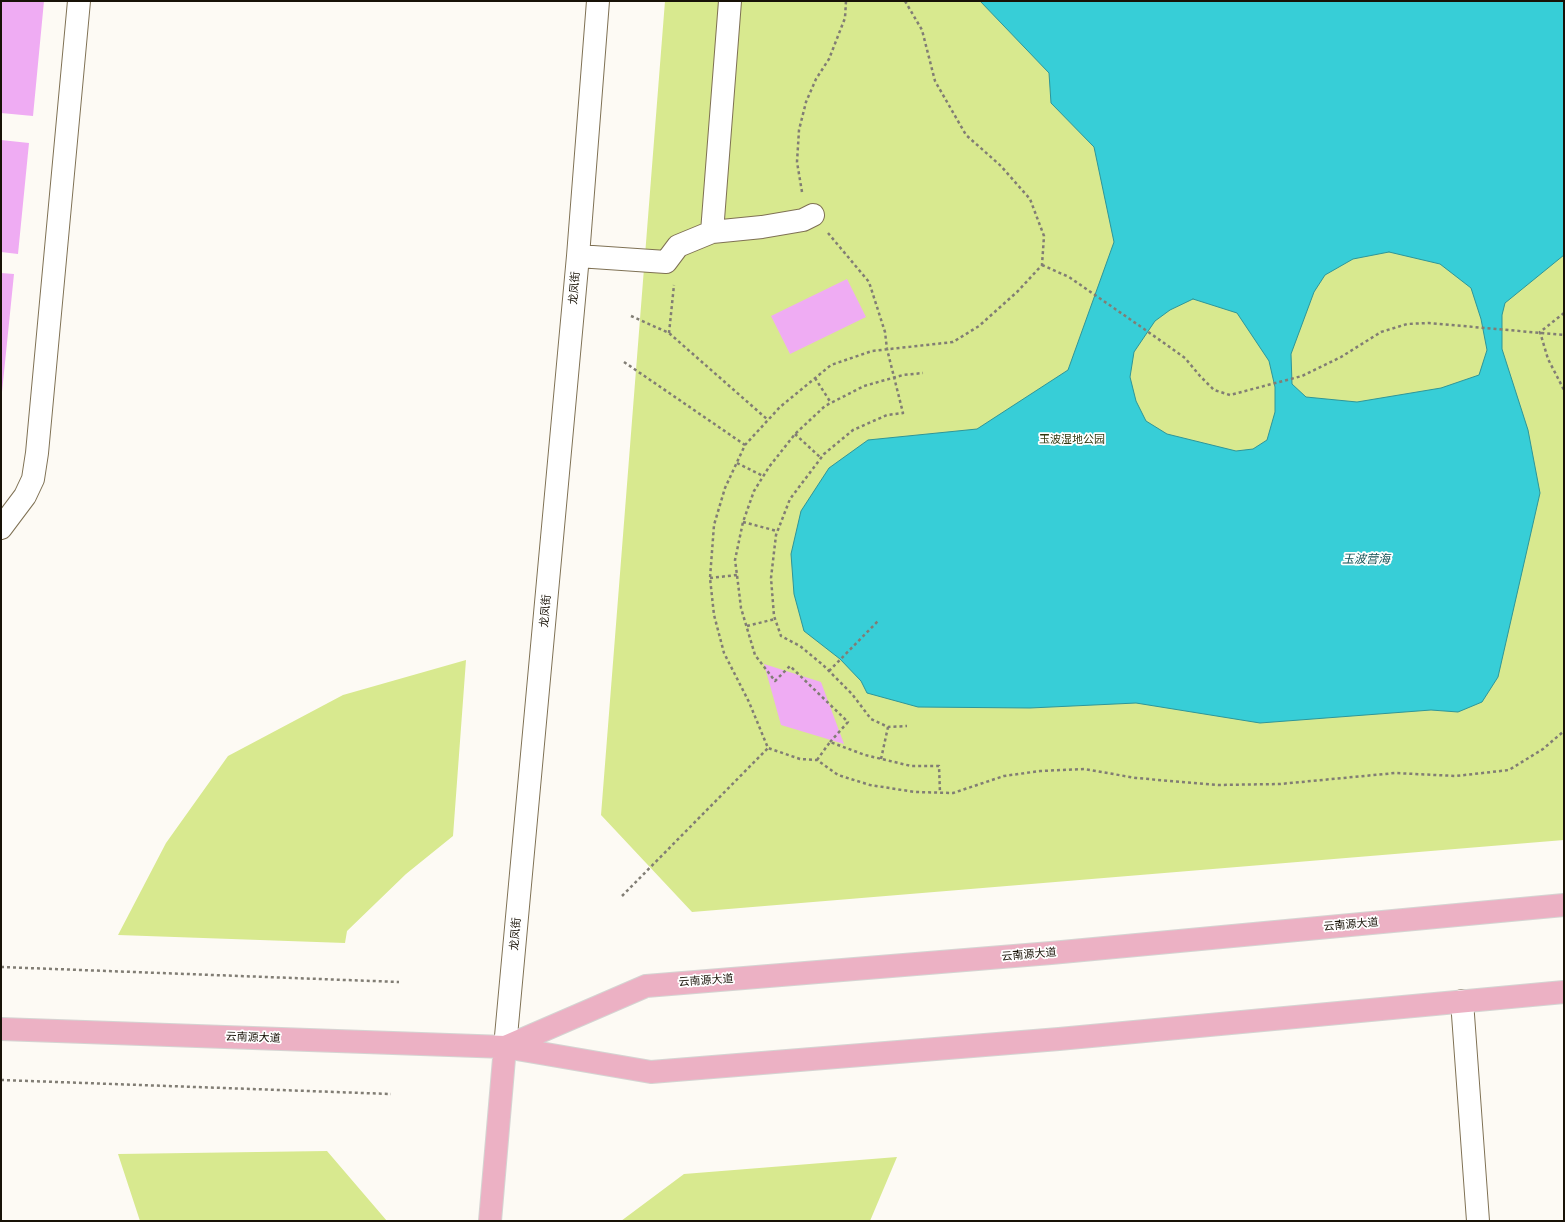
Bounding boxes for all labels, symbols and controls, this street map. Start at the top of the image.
street label: 龙凤街 [567,271,583,305]
park label: 玉波湿地公园 [1039,433,1105,447]
water label: 玉波营海 [1342,553,1390,567]
street label: 龙凤街 [538,594,554,628]
street label: 云南源大道 [1323,916,1379,934]
street label: 龙凤街 [508,917,524,951]
street label: 云南源大道 [1001,946,1057,964]
street label: 云南源大道 [678,972,734,990]
street label: 云南源大道 [225,1030,281,1046]

